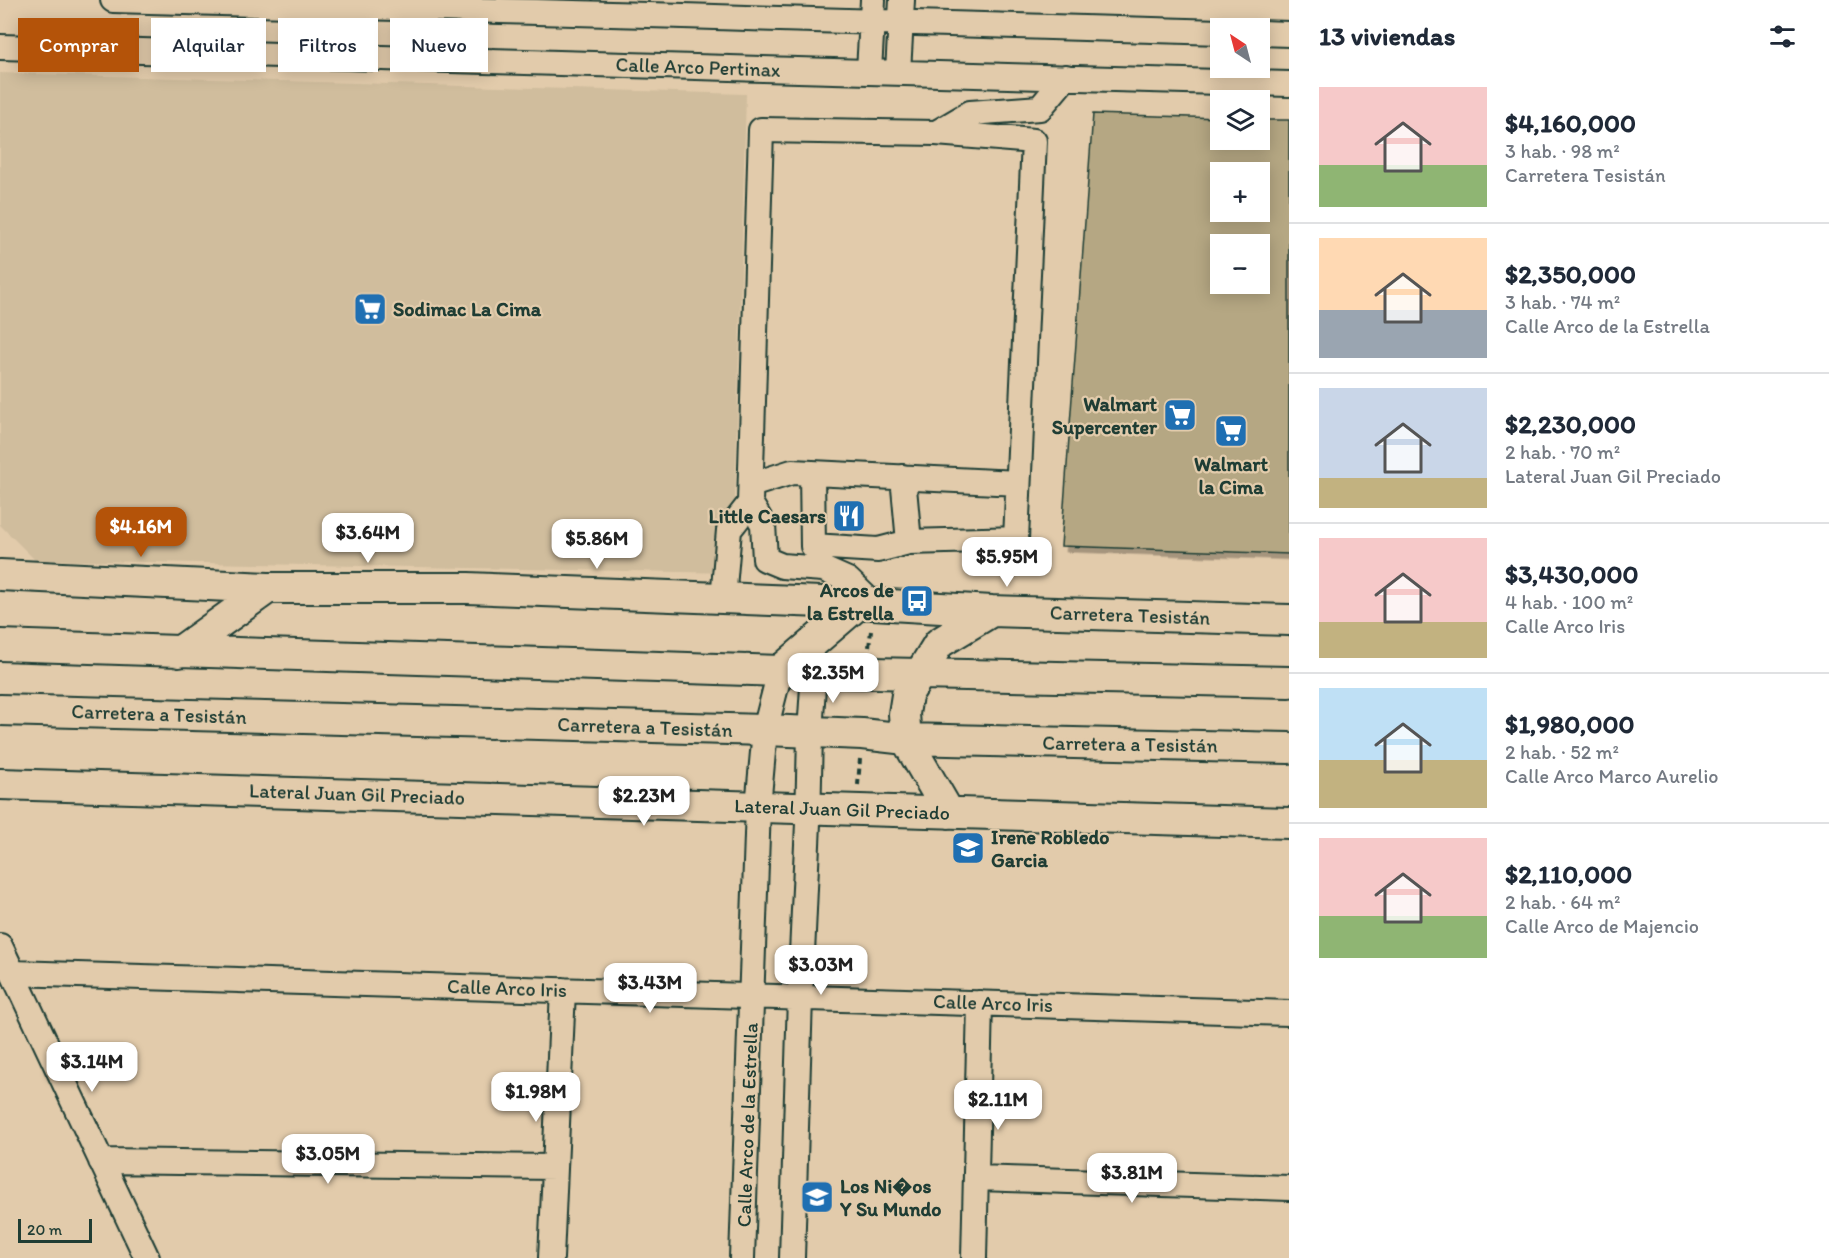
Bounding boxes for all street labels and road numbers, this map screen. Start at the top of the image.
street label: Calle Arco Pertinax [615,52,781,82]
street label: Carretera Tesistán [1049,600,1211,630]
street label: Carretera a Tesistán [71,699,247,729]
street label: Carretera a Tesistán [557,712,733,742]
street label: Carretera a Tesistán [1042,730,1218,758]
street label: Lateral Juan Gil Preciado [249,778,465,810]
street label: Lateral Juan Gil Preciado [734,793,950,825]
street label: Calle Arco Iris [446,974,568,1002]
street label: Calle Arco Iris [932,989,1054,1017]
street label: Calle Arco de la Estrella [731,1022,763,1228]

